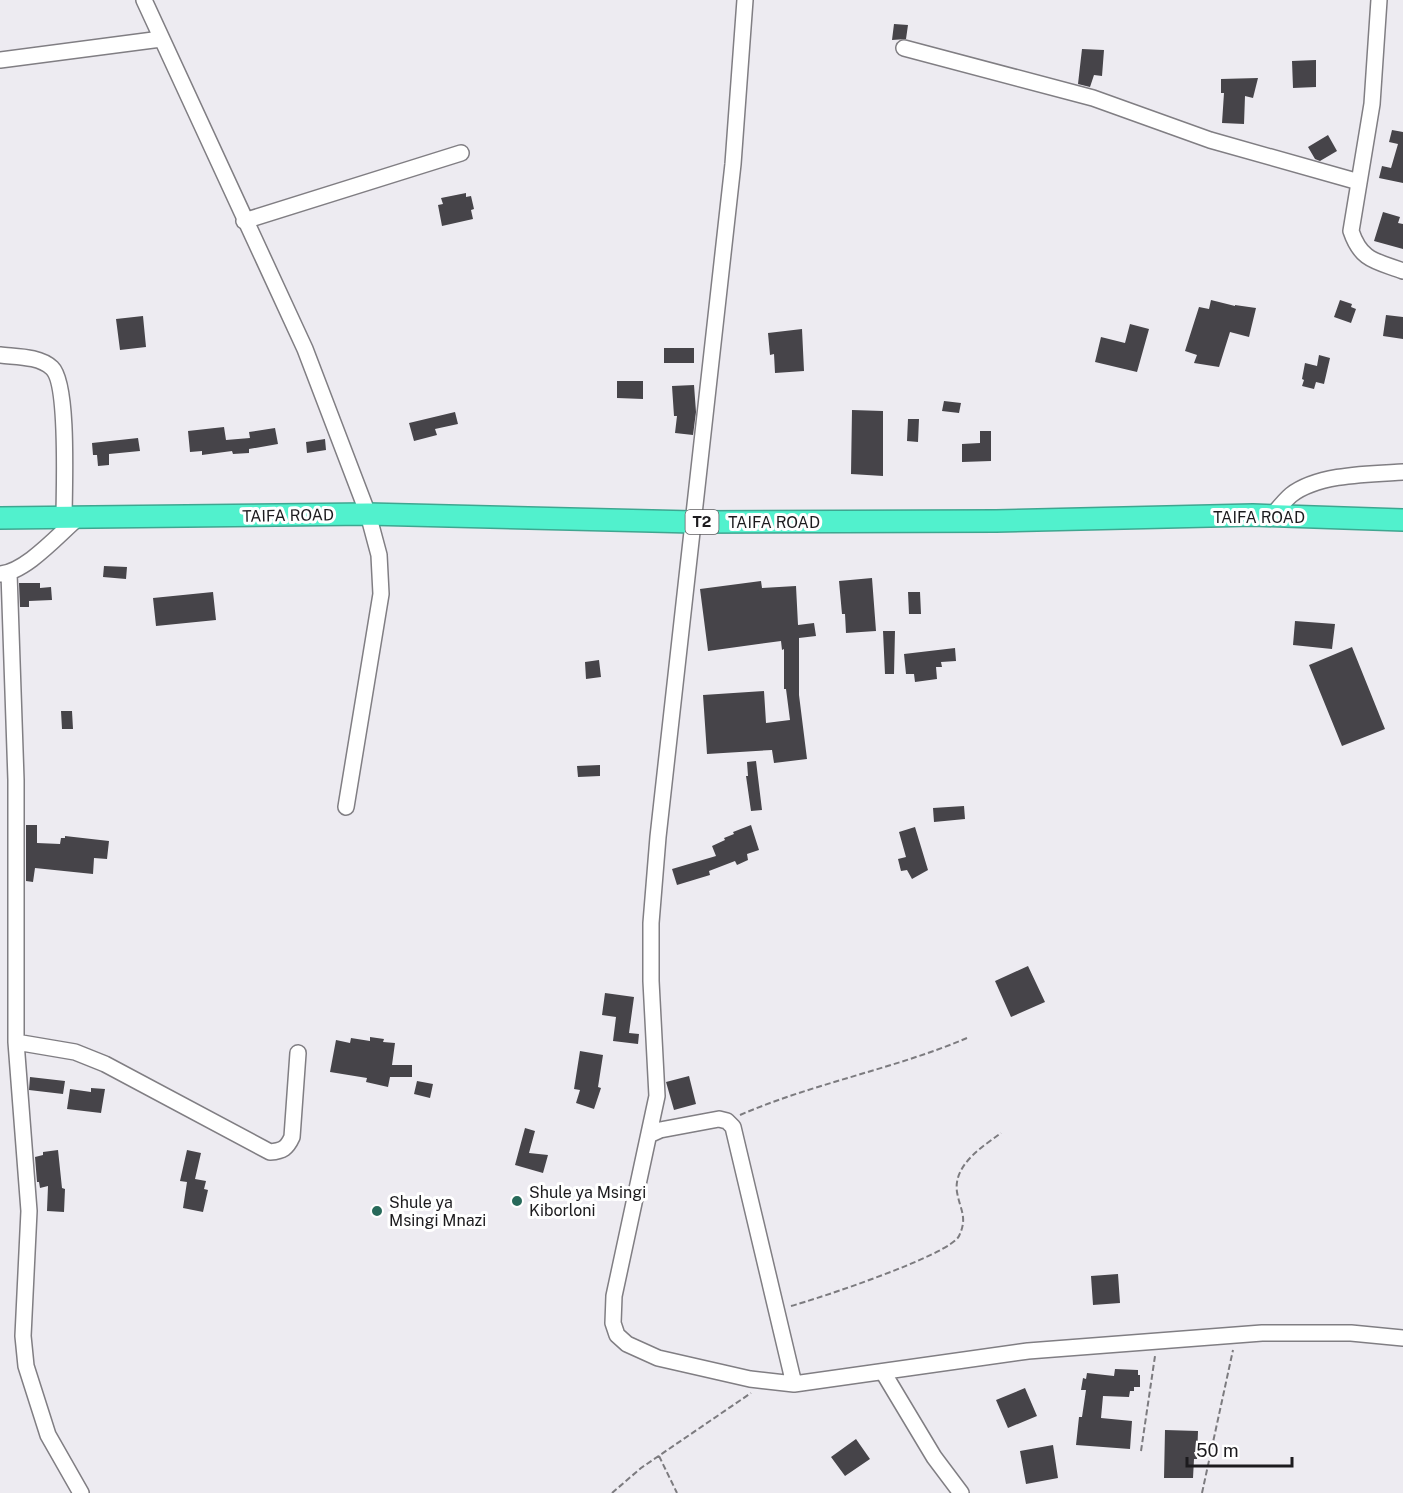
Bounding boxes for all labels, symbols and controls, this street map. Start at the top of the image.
street label: TAIFA ROAD [242,505,334,526]
street label: TAIFA ROAD [1213,508,1305,527]
road number: T2 [686,510,718,534]
street label: TAIFA ROAD [728,513,820,532]
place label: Shule ya Msingi Kiborloni [529,1183,646,1220]
place label: Shule ya Msingi Mnazi [389,1193,486,1230]
marker: Shule ya Msingi Kiborloni [510,1194,524,1208]
marker: Shule ya Msingi Mnazi [370,1204,384,1218]
scale bar [1187,1430,1292,1468]
text: 50 m [1196,1440,1239,1461]

